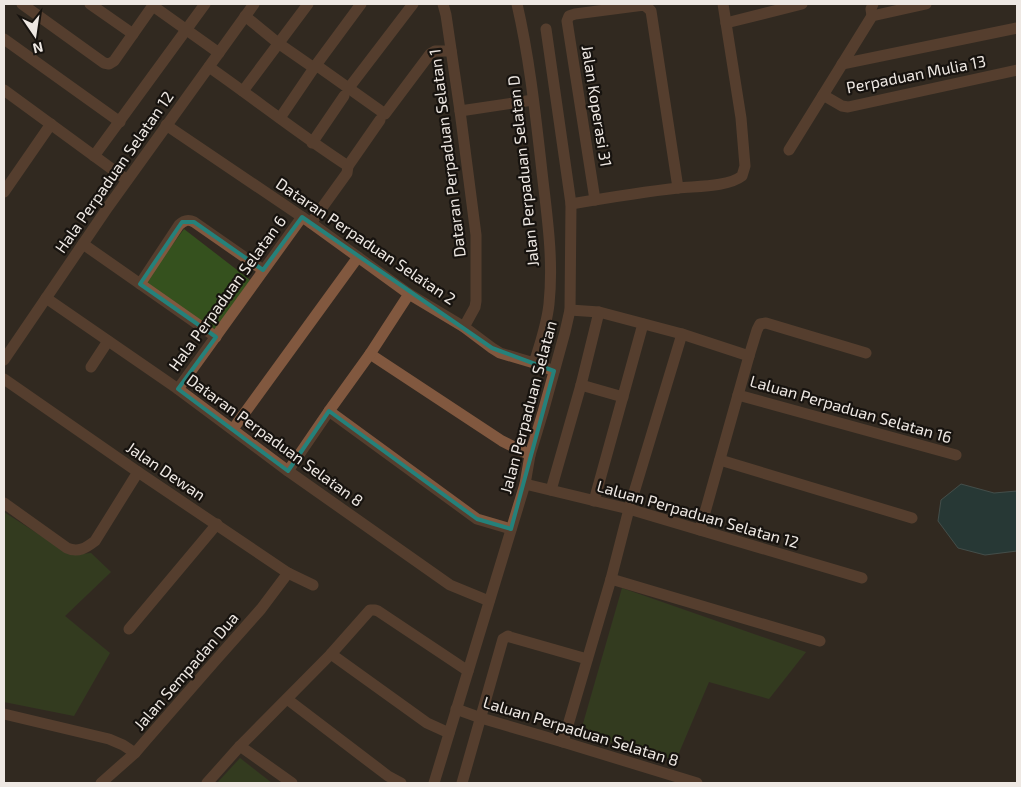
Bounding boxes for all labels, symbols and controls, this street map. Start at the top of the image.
north arrow [10,10,60,60]
text: N [31,39,45,58]
street label: Jalan Koperasi 31 [578,44,616,168]
street label: Dataran Perpaduan Selatan 1 [424,48,469,258]
street label: Perpaduan Mulia 13 [844,51,987,96]
street label: Jalan Perpaduan Selatan D [503,74,542,268]
street label: Hala Perpaduan Selatan 12 [50,87,177,256]
street label: Dataran Perpaduan Selatan 2 [273,173,460,308]
street label: Hala Perpaduan Selatan 6 [164,212,289,374]
street label: Jalan Perpaduan Selatan [495,318,560,495]
street label: Dataran Perpaduan Selatan 8 [183,369,367,510]
street label: Laluan Perpaduan Selatan 16 [748,371,954,446]
street label: Jalan Dewan [123,437,209,504]
street label: Laluan Perpaduan Selatan 12 [595,476,801,551]
street label: Jalan Sempadan Dua [129,608,242,733]
street label: Laluan Perpaduan Selatan 8 [481,692,681,769]

